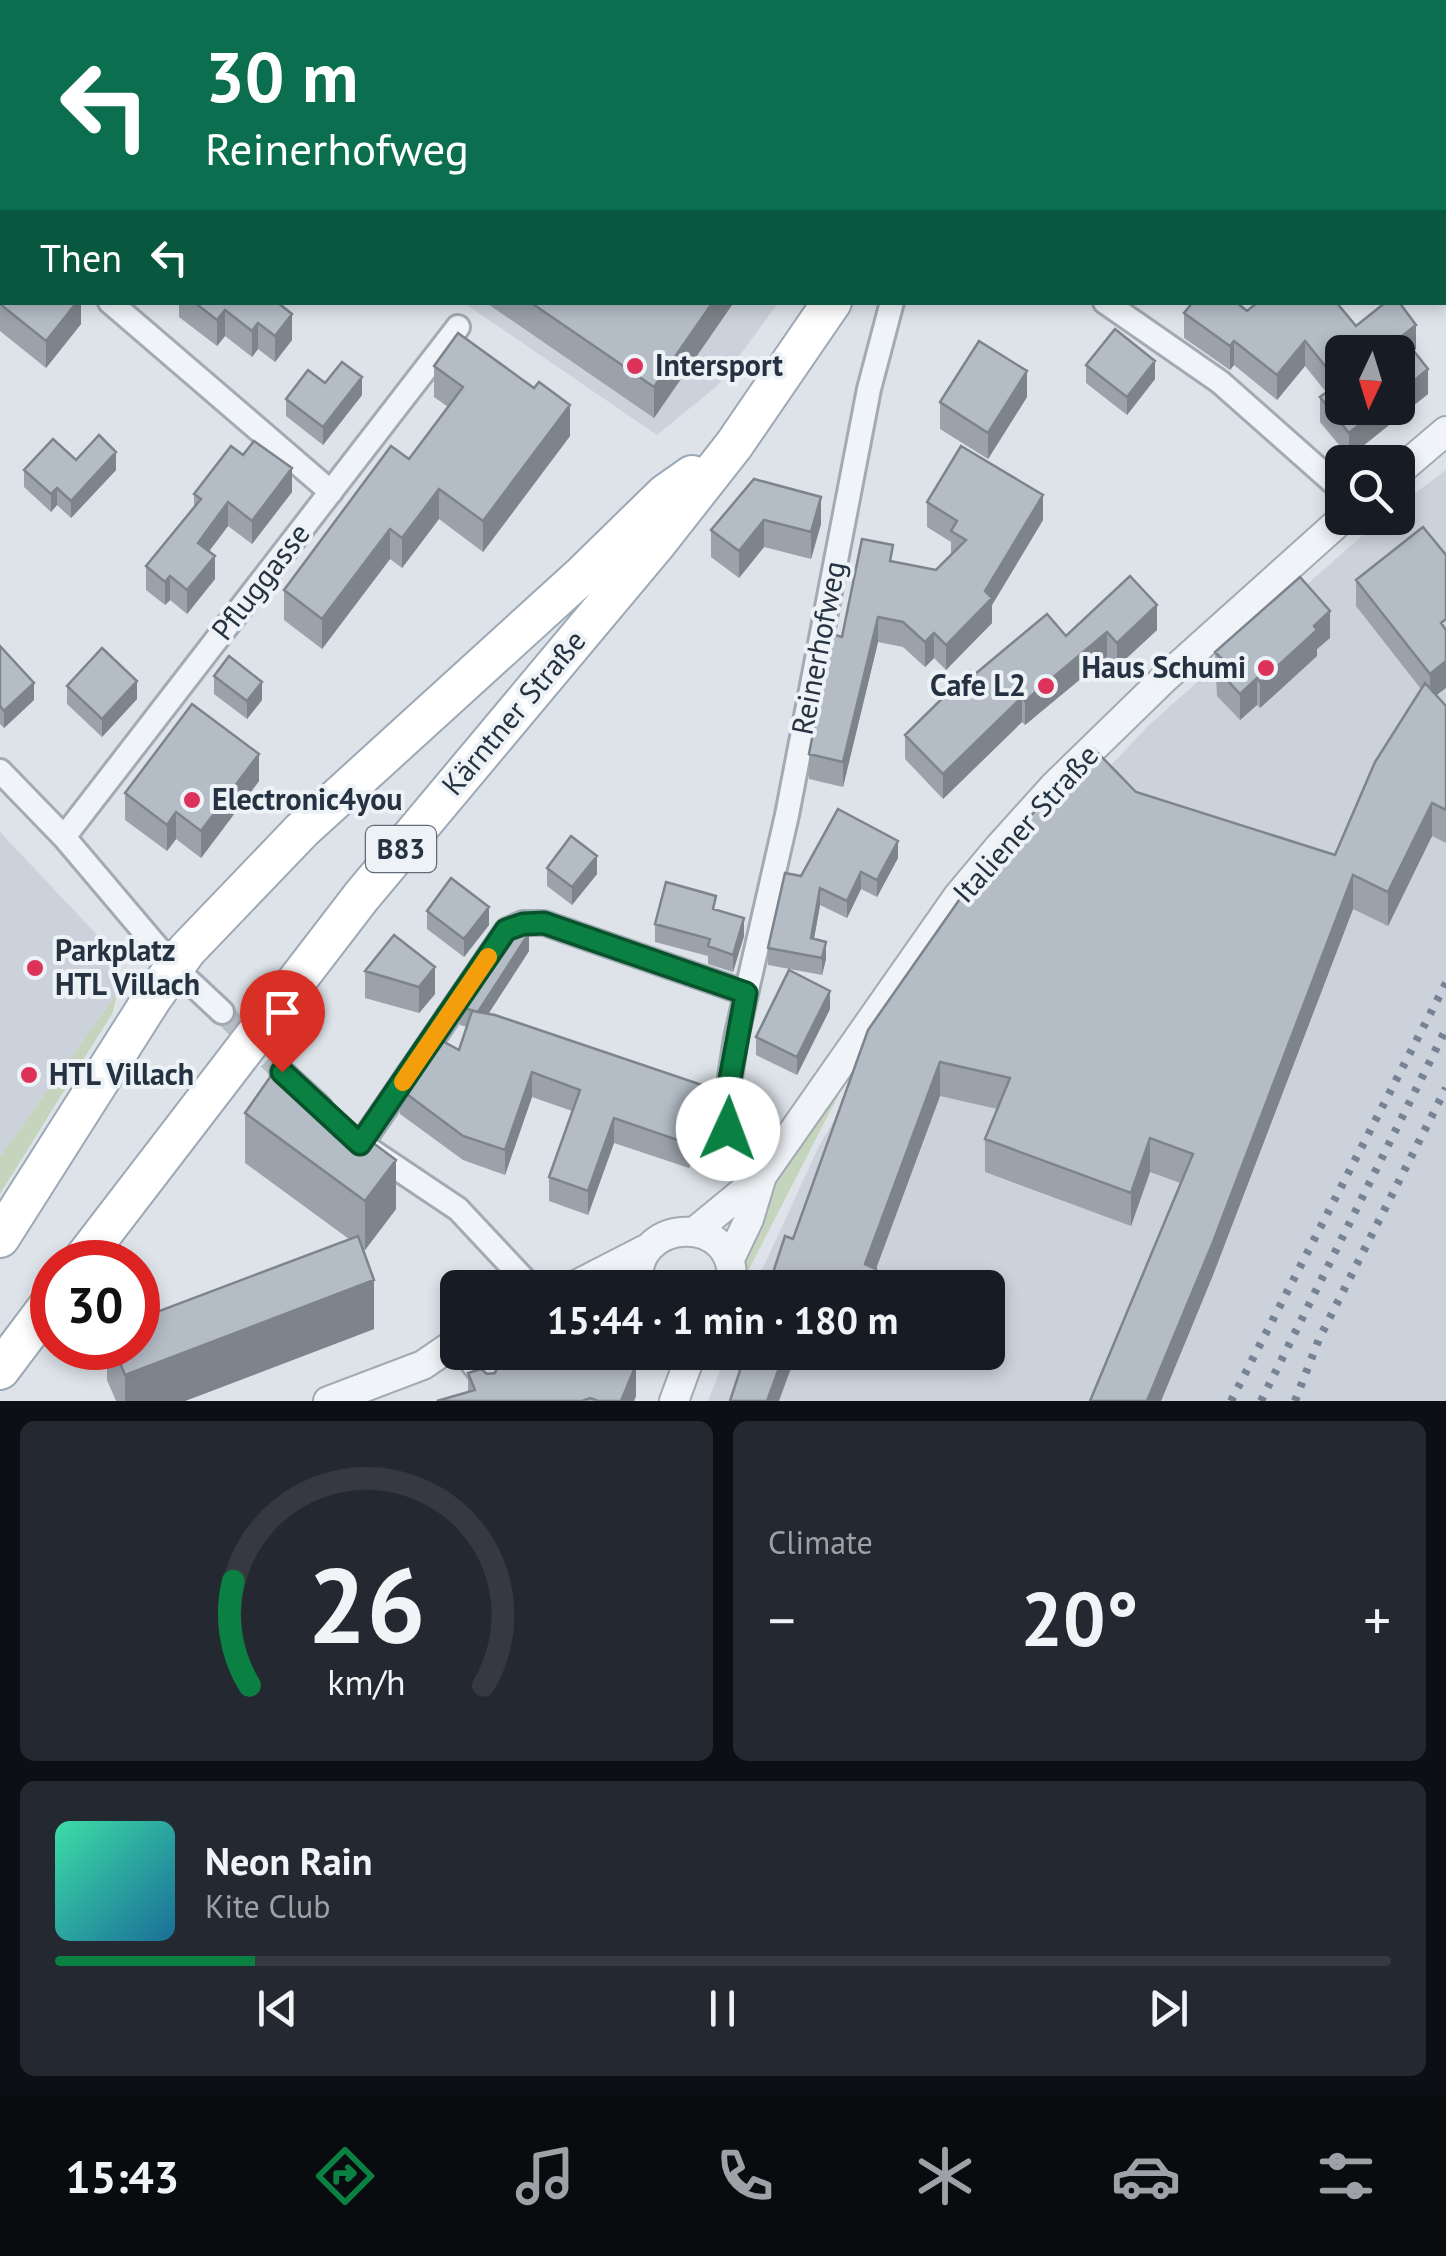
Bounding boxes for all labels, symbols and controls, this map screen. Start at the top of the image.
text: 30 m [205,31,358,121]
icon: left [40,40,170,170]
text: Reinerhofweg [205,119,469,177]
icon: left [142,230,197,285]
text: Then [40,233,122,282]
north arrow [1325,335,1415,425]
map controls [1325,335,1415,535]
place label: Intersport [655,345,783,384]
marker: Intersport [624,355,646,377]
button: search [1325,445,1415,535]
street label: Pfluggasse [202,515,318,647]
street label: Reinerhofweg [782,558,853,738]
street label: Kärntner Straße [432,621,593,803]
place label: Haus Schumi [1082,647,1246,686]
marker: Haus Schumi [1255,657,1277,679]
place label: Cafe L2 [930,665,1026,704]
marker: Cafe L2 [1035,675,1057,697]
street label: Italiener Straße [944,736,1106,910]
place label: Electronic4you [212,779,402,818]
marker: Electronic4you [181,789,203,811]
road number: B83 [366,826,436,872]
place label: Parkplatz HTL Villach [55,930,200,1003]
marker: Parkplatz HTL Villach [24,957,46,979]
pin [240,970,325,1073]
icon: arrive [255,985,310,1040]
place label: HTL Villach [49,1054,194,1093]
marker: HTL Villach [18,1064,40,1086]
position arrow [676,1077,780,1181]
speed limit sign: 30 [30,1240,160,1370]
text: 15:44 · 1 min · 180 m [547,1295,898,1344]
text: Climate [768,1521,873,1563]
text: 26 [308,1537,425,1672]
text: 20° [1021,1570,1138,1667]
text: − [768,1584,796,1655]
text: + [1363,1584,1391,1655]
text: km/h [327,1659,406,1705]
text: Neon Rain [205,1836,372,1885]
text: Kite Club [205,1885,331,1927]
icon: previous [250,1981,305,2036]
icon: pause [695,1981,750,2036]
icon: next [1141,1981,1196,2036]
icon: directions [310,2141,380,2211]
icon: music [510,2141,580,2211]
icon: phone [710,2141,780,2211]
icon: climate [910,2141,980,2211]
icon: car [1111,2141,1181,2211]
icon: filters [1311,2141,1381,2211]
text: 15:43 [65,2147,179,2205]

